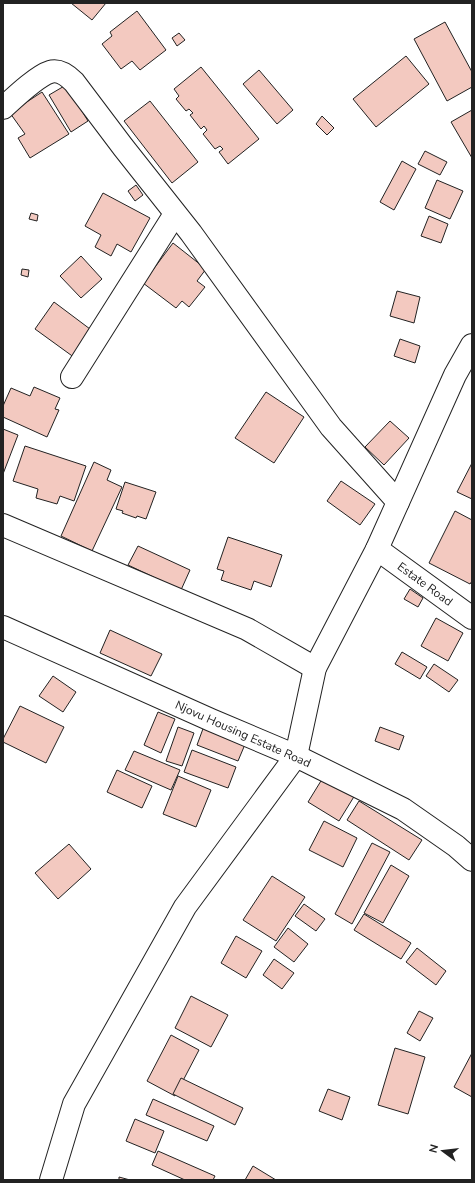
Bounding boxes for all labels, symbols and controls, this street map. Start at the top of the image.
street label: Estate Road [394,559,456,609]
street label: Njovu Housing Estate Road [173,697,313,771]
north arrow [423,1131,463,1171]
text: N [426,1143,442,1154]

